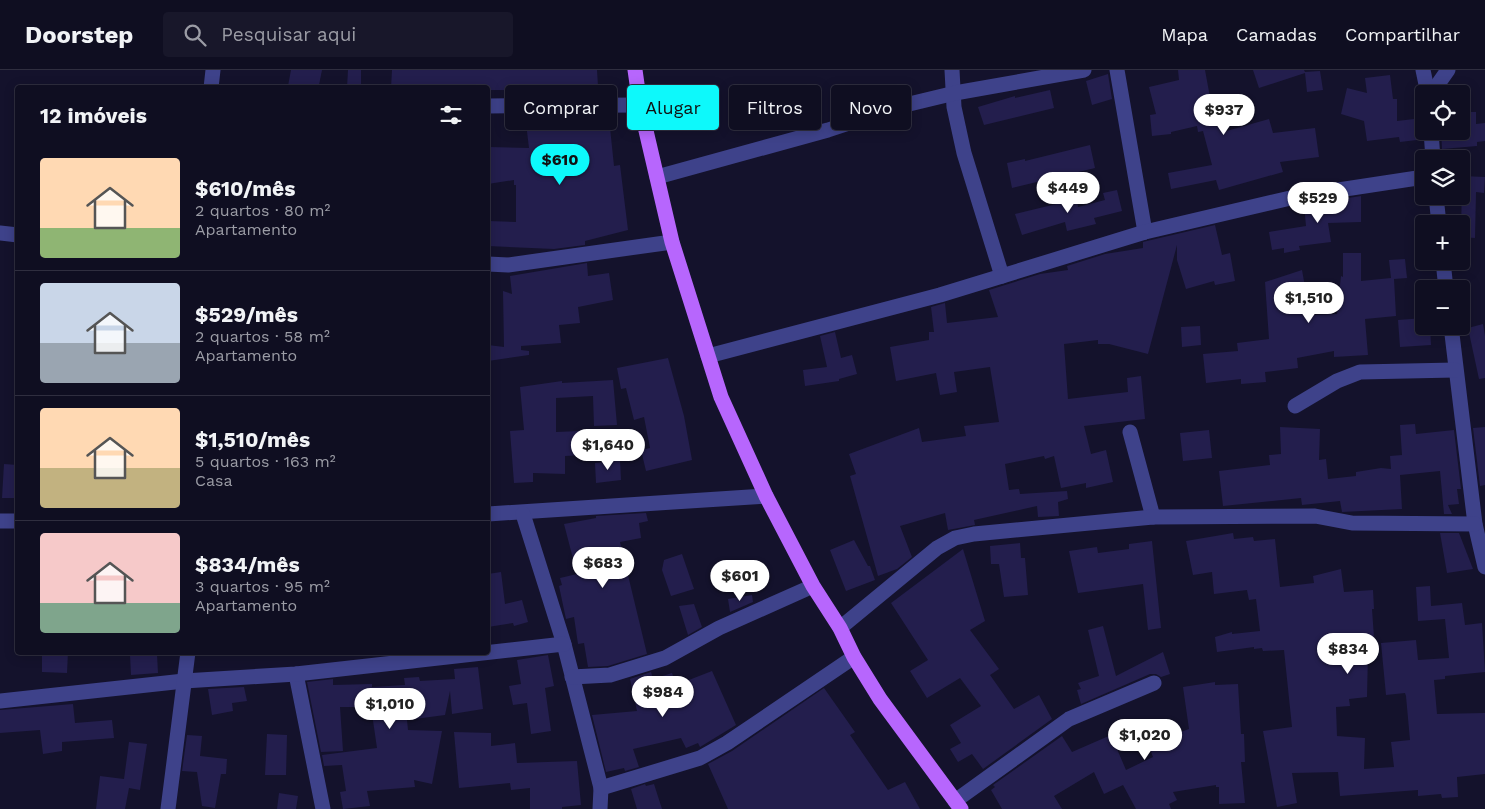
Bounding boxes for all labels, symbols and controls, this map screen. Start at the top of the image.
search box [163,12,513,57]
text: Doorstep [25,21,133,49]
icon: search [181,21,209,49]
text: Pesquisar aqui [221,23,356,46]
text: Mapa [1161,24,1208,45]
text: Camadas [1236,24,1317,45]
text: Compartilhar [1345,24,1460,45]
chip: Comprar [505,85,617,130]
chip: Alugar [627,85,719,130]
chip: Filtros [729,85,821,130]
chip: Novo [831,85,911,130]
map controls [1415,85,1470,335]
button: locate [1415,85,1470,140]
pin: $937 [1194,93,1254,136]
text: $937 [1205,100,1243,119]
icon: filters [437,101,465,129]
text: 12 imóveis [40,103,147,128]
pin: $610 [530,144,590,186]
text: $610 [541,150,579,169]
button: layers [1415,150,1470,205]
pin: $449 [1038,172,1098,214]
text: $610/mês [195,176,295,201]
icon: home [80,178,140,238]
text: $449 [1048,178,1088,197]
pin: $529 [1288,182,1348,224]
text: $529 [1299,188,1337,207]
text: 2 quartos · 80 m² [195,201,330,220]
button: + [1415,215,1470,270]
text: Apartamento [195,220,297,239]
button: − [1415,280,1470,335]
pin: $1,510 [1268,282,1350,324]
text: $1,510 [1285,288,1333,307]
text: $529/mês [195,302,298,327]
icon: home [80,303,140,363]
text: 2 quartos · 58 m² [195,327,330,346]
text: Apartamento [195,346,297,365]
text: $1,510/mês [195,427,310,452]
icon: home [80,428,140,488]
pin: $1,640 [567,428,649,471]
text: $1,640 [582,435,634,454]
text: 5 quartos · 163 m² [195,452,336,471]
text: Casa [195,471,233,490]
pin: $683 [573,546,633,589]
text: $834/mês [195,552,300,577]
icon: home [80,553,140,613]
text: $683 [583,553,623,572]
pin: $601 [710,560,770,602]
text: $601 [721,566,759,585]
text: 3 quartos · 95 m² [195,577,330,596]
text: Apartamento [195,596,297,615]
pin: $834 [1318,632,1378,675]
text: $834 [1328,639,1368,658]
pin: $984 [633,676,693,718]
text: $984 [643,682,683,701]
pin: $1,010 [349,688,431,730]
text: $1,010 [365,694,415,713]
pin: $1,020 [1104,718,1186,761]
text: $1,020 [1119,725,1171,744]

